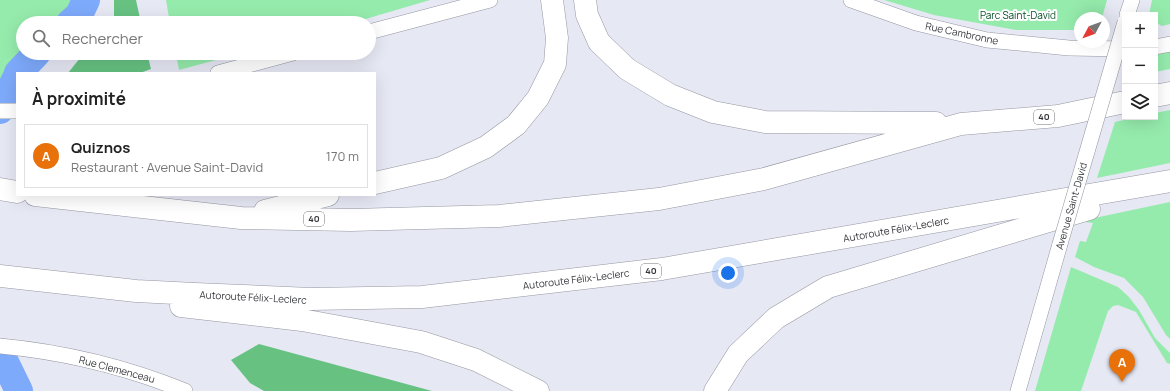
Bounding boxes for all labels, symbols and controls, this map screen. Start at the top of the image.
park label: Parc Saint-David [980,8,1056,22]
north arrow [1074,12,1110,48]
map controls [1122,12,1158,120]
button: + [1122,12,1158,48]
search box [16,16,376,60]
street label: Rue Cambronne [924,18,1000,48]
icon: search [30,27,52,49]
text: Rechercher [62,28,143,49]
button: − [1122,48,1158,84]
button: layers [1122,84,1158,120]
text: À proximité [32,87,126,110]
road number: 40 [1034,110,1054,124]
text: Quiznos [71,137,130,158]
text: A [42,147,50,165]
text: 170 m [326,147,359,165]
text: Restaurant · Avenue Saint-David [71,158,263,176]
street label: Avenue Saint-David [1052,161,1090,251]
road number: 40 [304,212,324,226]
street label: Autoroute Félix-Leclerc [842,213,951,245]
your location [718,263,738,283]
road number: 40 [641,264,661,278]
street label: Autoroute Félix-Leclerc [522,265,631,292]
street label: Autoroute Félix-Leclerc [199,287,307,307]
pin: A [1109,349,1135,382]
street label: Rue Clemenceau [78,352,157,386]

